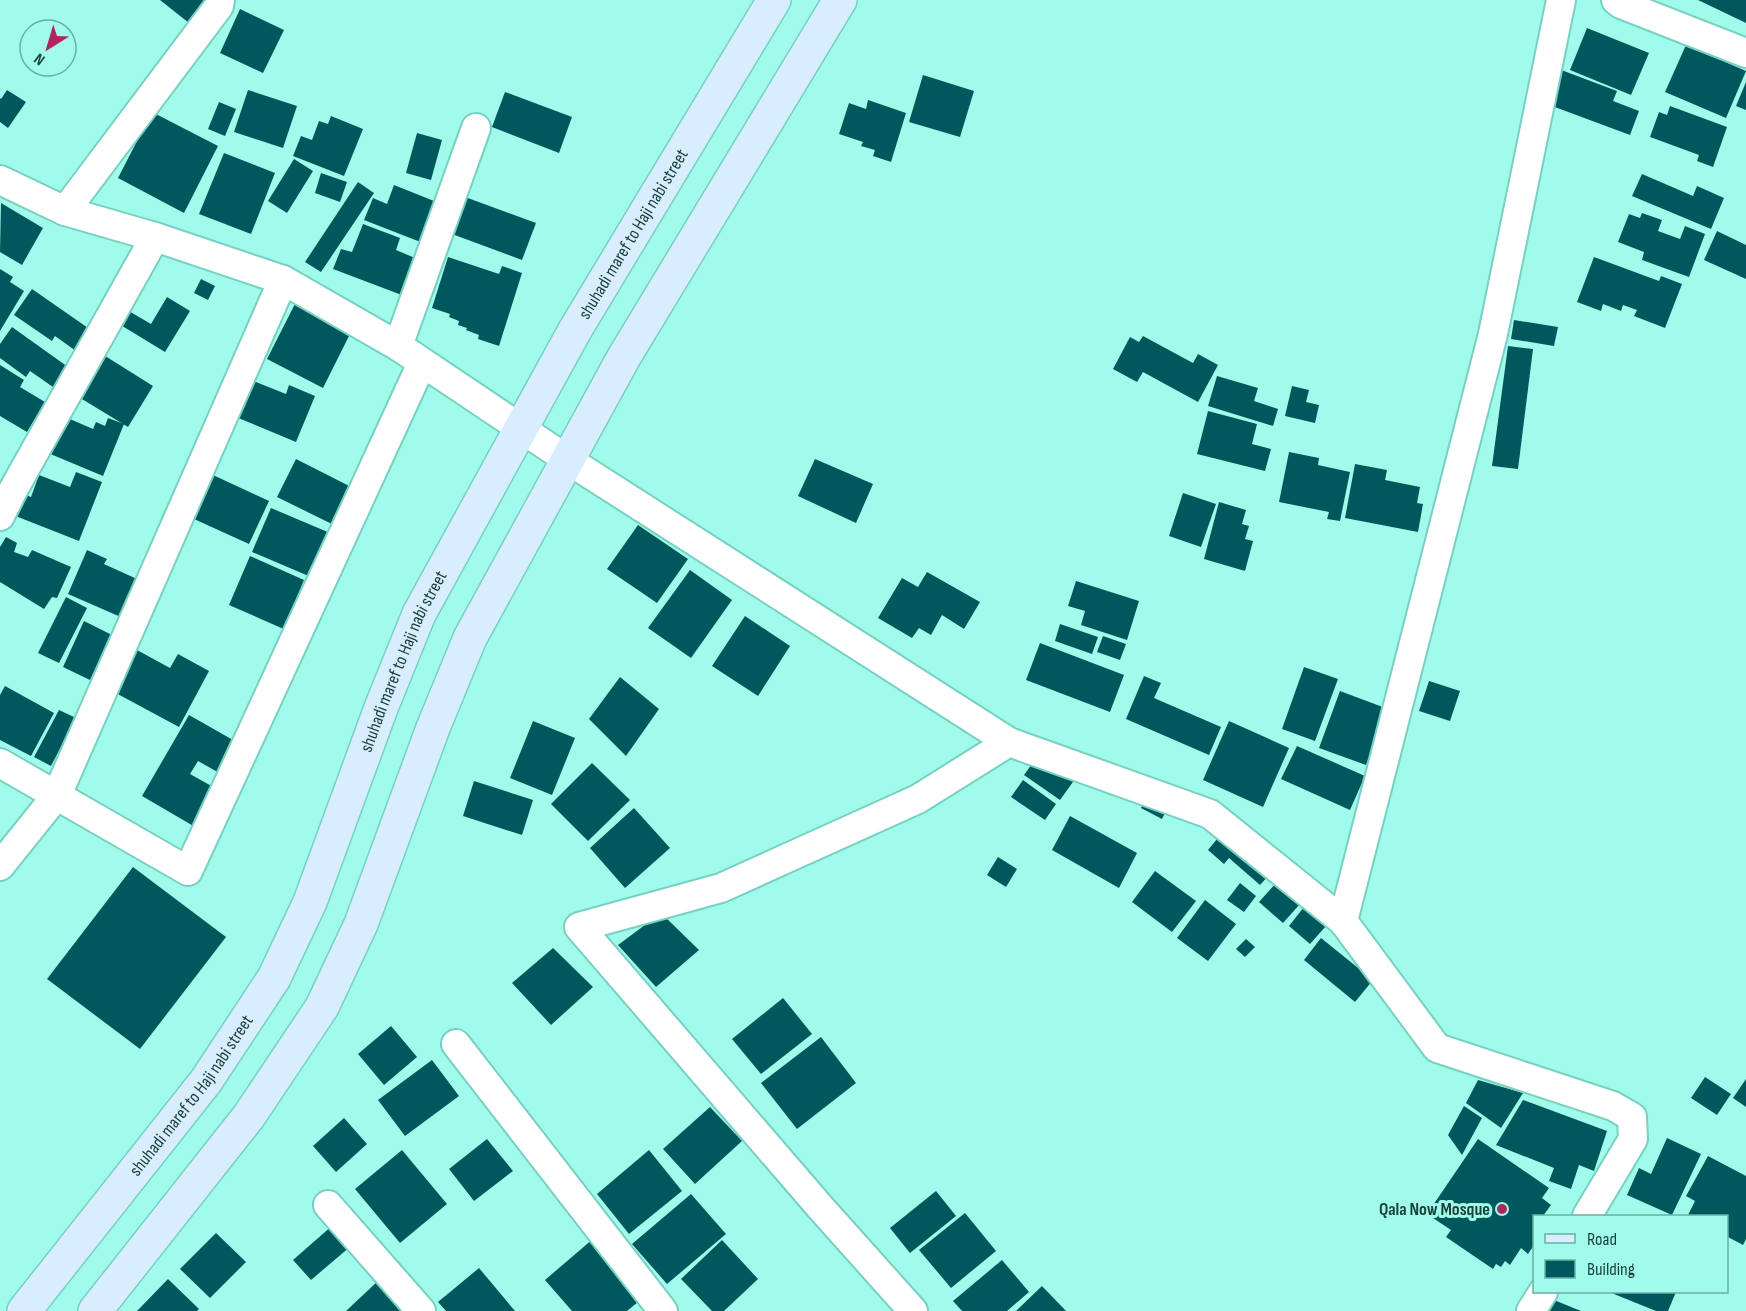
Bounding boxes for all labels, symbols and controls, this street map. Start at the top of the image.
north arrow [18,18,78,78]
text: N [31,49,49,69]
street label: shuhadi maref to Haji nabi street [574,145,693,323]
street label: shuhadi maref to Haji nabi street [356,567,452,755]
street label: shuhadi maref to Haji nabi street [125,1011,258,1180]
place label: Qala Now Mosque [1379,1199,1490,1220]
marker: Qala Now Mosque [1495,1202,1509,1216]
legend [1533,1215,1728,1293]
text: Road [1587,1229,1617,1250]
text: Building [1587,1259,1635,1280]

